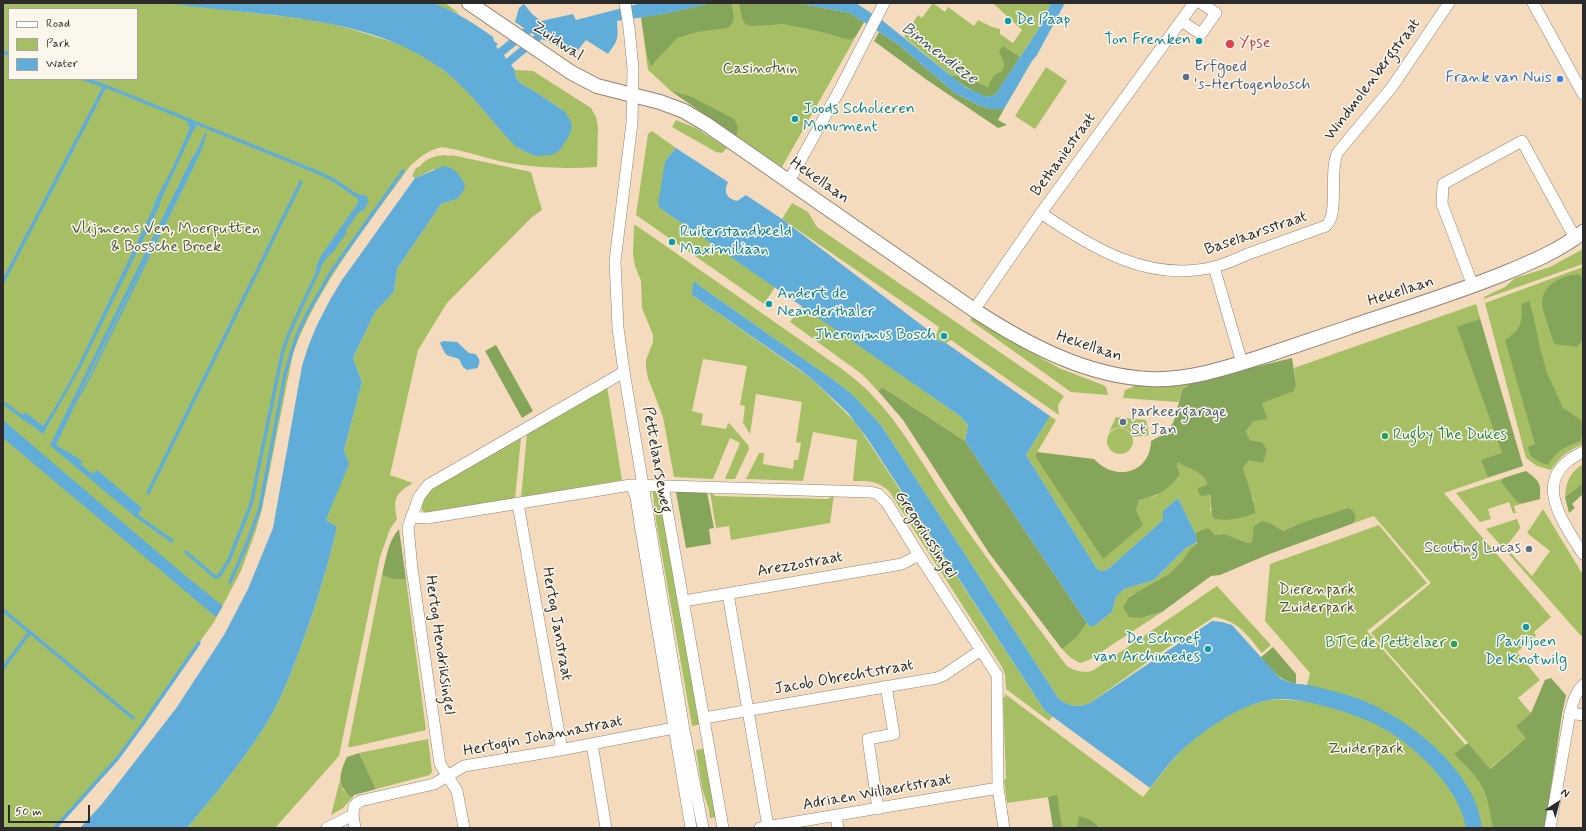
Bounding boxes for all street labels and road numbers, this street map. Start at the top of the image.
street label: Windmolenbergstraat [1321,15,1425,145]
street label: Zuidwal [528,18,586,66]
street label: Bethaniestraat [1027,110,1101,200]
street label: Hekellaan [786,154,852,208]
street label: Baselaarsstraat [1202,208,1310,260]
street label: Hekellaan [1366,272,1436,312]
street label: Hekellaan [1054,327,1124,367]
street label: Pettelaarseweg [637,405,675,515]
street label: Gregoriussingel [890,488,960,582]
street label: Arezzostraat [756,548,844,582]
street label: Hertog Janstraat [537,566,575,682]
street label: Hertog Hendriksingel [420,574,458,716]
street label: Jacob Obrechtstraat [773,656,915,700]
street label: Hertogin Johannastraat [462,712,624,762]
street label: Adriaen Willaertstraat [801,770,953,816]

